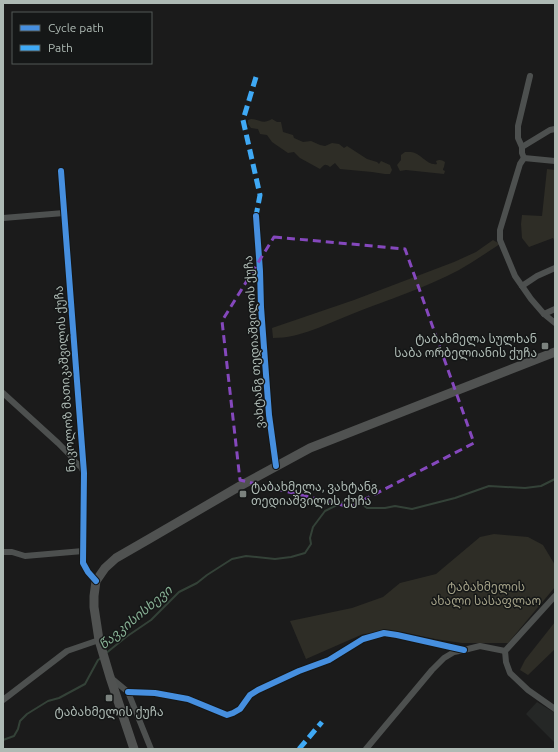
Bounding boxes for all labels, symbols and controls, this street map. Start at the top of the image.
legend [12,12,152,64]
text: Cycle path [48,21,104,34]
text: Path [48,41,73,54]
street label: ვახტანგ თედიაშვილის ქუჩა [241,255,268,429]
street label: ნიკოლოზ მათიკაშვილის ქუჩა [52,285,79,473]
place label: ტაბახმელა სულხან საბა ორბელიანის ქუჩა [394,332,537,361]
marker: ტაბახმელა სულხან საბა ორბელიანის ქუჩა [540,341,550,351]
place label: ტაბახმელა, ვახტანგ თედიაშვილის ქუჩა [251,480,378,509]
marker: ტაბახმელა, ვახტანგ თედიაშვილის ქუჩა [238,489,248,499]
park label: ტაბახმელის ახალი სასაფლაო [431,580,541,609]
water label: წავკისისხევი [96,582,176,653]
marker: ტაბახმელის ქუჩა [104,693,114,703]
place label: ტაბახმელის ქუჩა [55,705,164,720]

